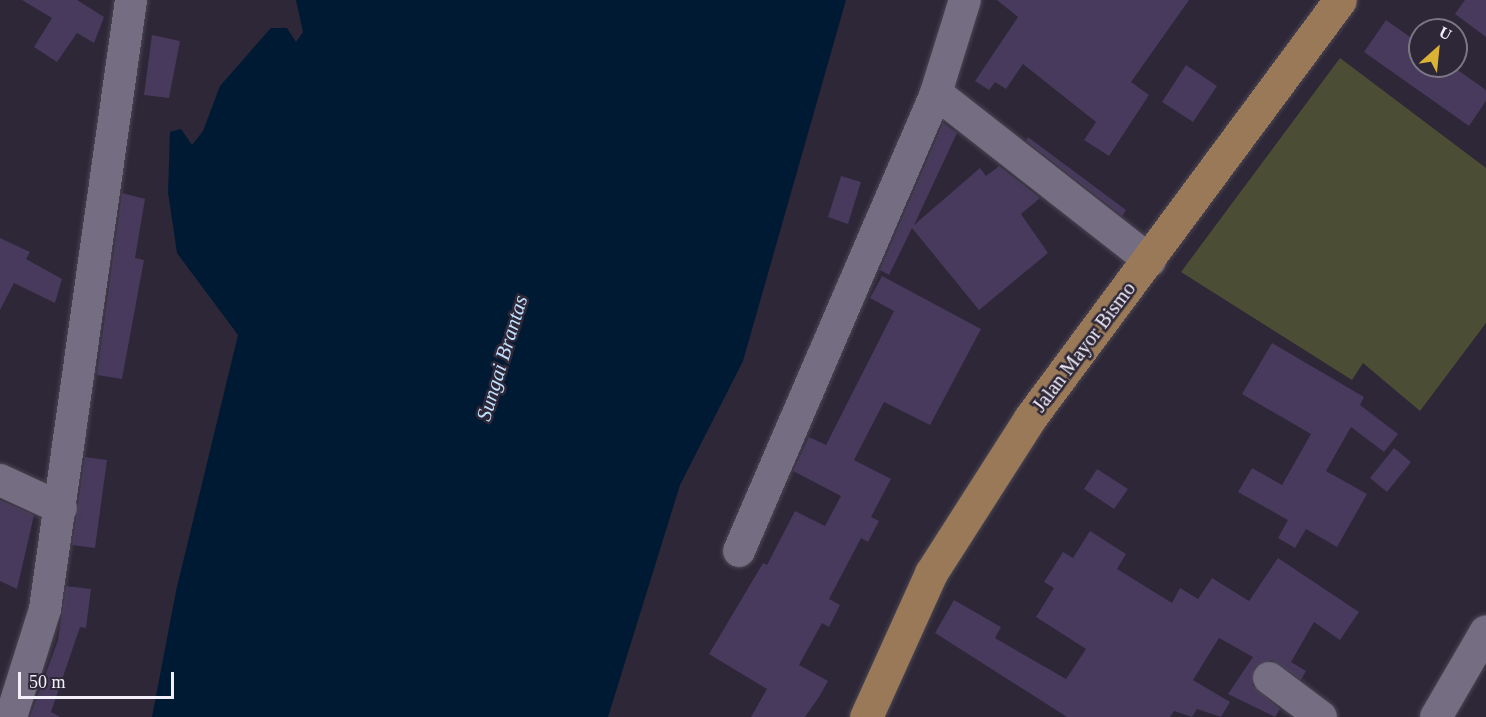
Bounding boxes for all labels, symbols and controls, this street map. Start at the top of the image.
north arrow [1408,18,1468,78]
text: U [1436,23,1455,43]
street label: Jalan Mayor Bismo [1027,277,1141,417]
water label: Sungai Brantas [471,292,533,424]
scale bar [21,660,177,698]
text: 50 m [29,672,66,692]

